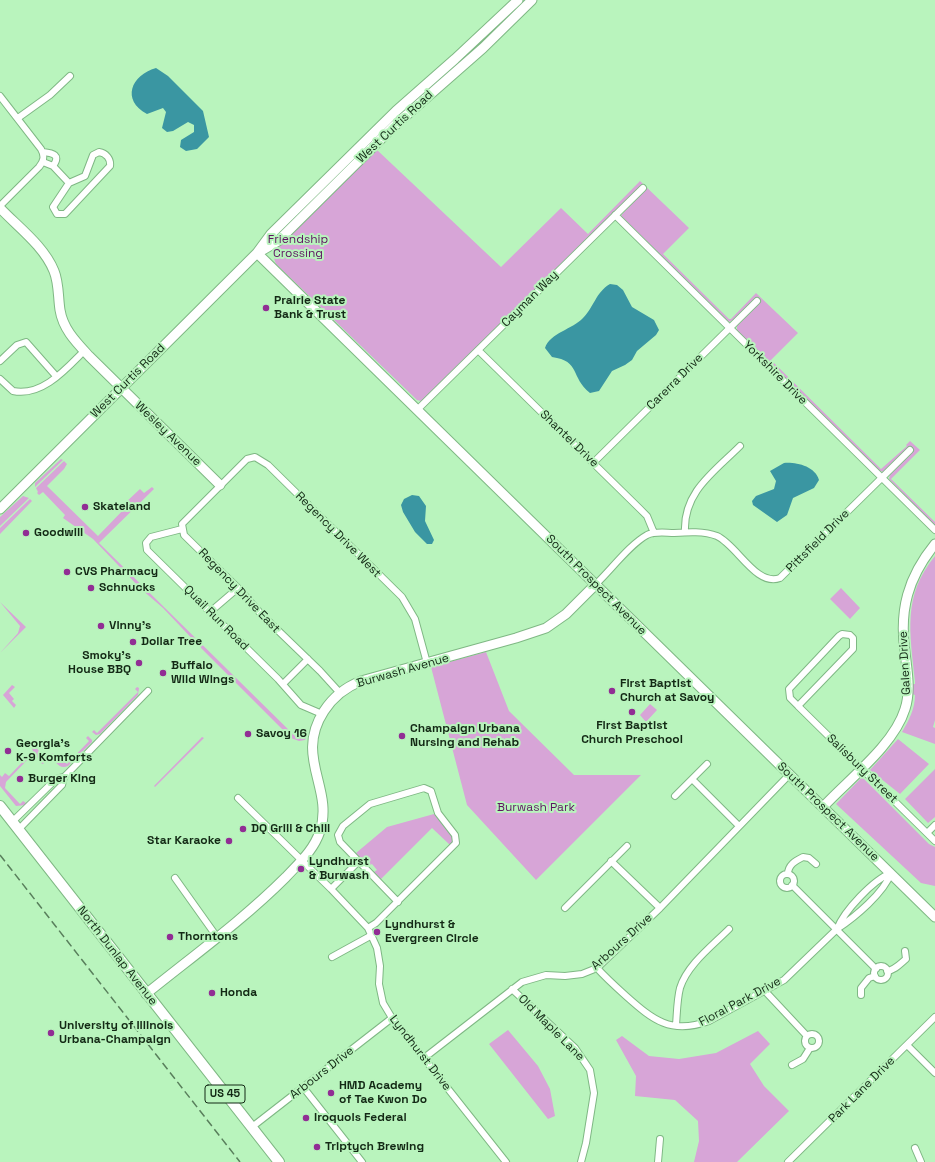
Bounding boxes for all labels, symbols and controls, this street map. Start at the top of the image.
street label: West Curtis Road [354,88,436,166]
park label: Friendship Crossing [268,233,328,261]
street label: Cayman Way [499,268,561,330]
place label: Prairie State Bank & Trust [274,294,346,322]
marker: Prairie State Bank & Trust [261,303,271,313]
street label: Yorkshire Drive [740,338,810,408]
street label: West Curtis Road [88,341,168,421]
street label: Carerra Drive [644,351,706,413]
street label: Wesley Avenue [132,399,204,469]
street label: Shantel Drive [537,407,601,471]
street label: Regency Drive West [292,489,384,581]
place label: Skateland [93,500,151,514]
marker: Skateland [80,502,90,512]
street label: Pittsfield Drive [783,506,853,576]
place label: Goodwill [34,526,83,540]
marker: Goodwill [21,528,31,538]
street label: South Prospect Avenue [543,532,649,638]
street label: Regency Drive East [195,546,283,636]
place label: CVS Pharmacy [75,565,158,579]
marker: CVS Pharmacy [62,567,72,577]
place label: Schnucks [99,581,155,595]
street label: Quail Run Road [180,582,252,654]
marker: Schnucks [86,583,96,593]
place label: Vinny's [109,619,151,633]
marker: Vinny's [96,621,106,631]
street label: Galen Drive [896,631,914,695]
place label: Dollar Tree [141,635,202,649]
marker: Dollar Tree [128,637,138,647]
place label: Smoky's House BBQ [68,649,131,677]
street label: Burwash Avenue [355,651,451,691]
marker: Smoky's House BBQ [134,658,144,668]
place label: Buffalo Wild Wings [171,659,234,687]
marker: Buffalo Wild Wings [158,668,168,678]
place label: First Baptist Church at Savoy [620,677,714,705]
marker: First Baptist Church at Savoy [607,686,617,696]
marker: First Baptist Church Preschool [627,707,637,717]
place label: First Baptist Church Preschool [581,719,683,747]
place label: Champaign Urbana Nursing and Rehab [410,722,520,750]
place label: Savoy 16 [256,727,307,741]
marker: Savoy 16 [243,729,253,739]
marker: Champaign Urbana Nursing and Rehab [397,731,407,741]
street label: Salisbury Street [823,731,901,807]
place label: Georgia's K-9 Komforts [16,737,92,765]
marker: Georgia's K-9 Komforts [3,746,13,756]
street label: South Prospect Avenue [774,760,882,864]
place label: Burger King [28,772,96,786]
marker: Burger King [15,774,25,784]
park label: Burwash Park [497,801,575,815]
place label: DQ Grill & Chill [251,822,330,836]
marker: DQ Grill & Chill [238,824,248,834]
place label: Star Karaoke [147,834,221,848]
marker: Star Karaoke [224,836,234,846]
place label: Lyndhurst & Burwash [309,855,369,883]
marker: Lyndhurst & Burwash [296,864,306,874]
street label: North Dunlap Avenue [74,904,160,1008]
street label: Arbours Drive [589,911,655,973]
place label: Lyndhurst & Evergreen Circle [385,918,479,946]
marker: Lyndhurst & Evergreen Circle [372,927,382,937]
place label: Thorntons [178,930,238,944]
marker: Thorntons [165,932,175,942]
street label: Floral Park Drive [697,974,783,1030]
place label: Honda [220,986,257,1000]
marker: Honda [207,988,217,998]
street label: Old Maple Lane [515,992,587,1064]
street label: Lyndhurst Drive [386,1013,454,1093]
place label: University of Illinois Urbana-Champaign [59,1019,173,1047]
marker: University of Illinois Urbana-Champaign [46,1028,56,1038]
street label: Arbours Drive [287,1044,357,1102]
street label: Park Lane Drive [826,1054,898,1126]
place label: HMD Academy of Tae Kwon Do [339,1079,427,1107]
road number: US 45 [205,1085,245,1103]
marker: HMD Academy of Tae Kwon Do [326,1088,336,1098]
place label: Iroquois Federal [314,1111,407,1125]
marker: Iroquois Federal [301,1113,311,1123]
place label: Triptych Brewing [325,1140,424,1154]
marker: Triptych Brewing [312,1142,322,1152]

